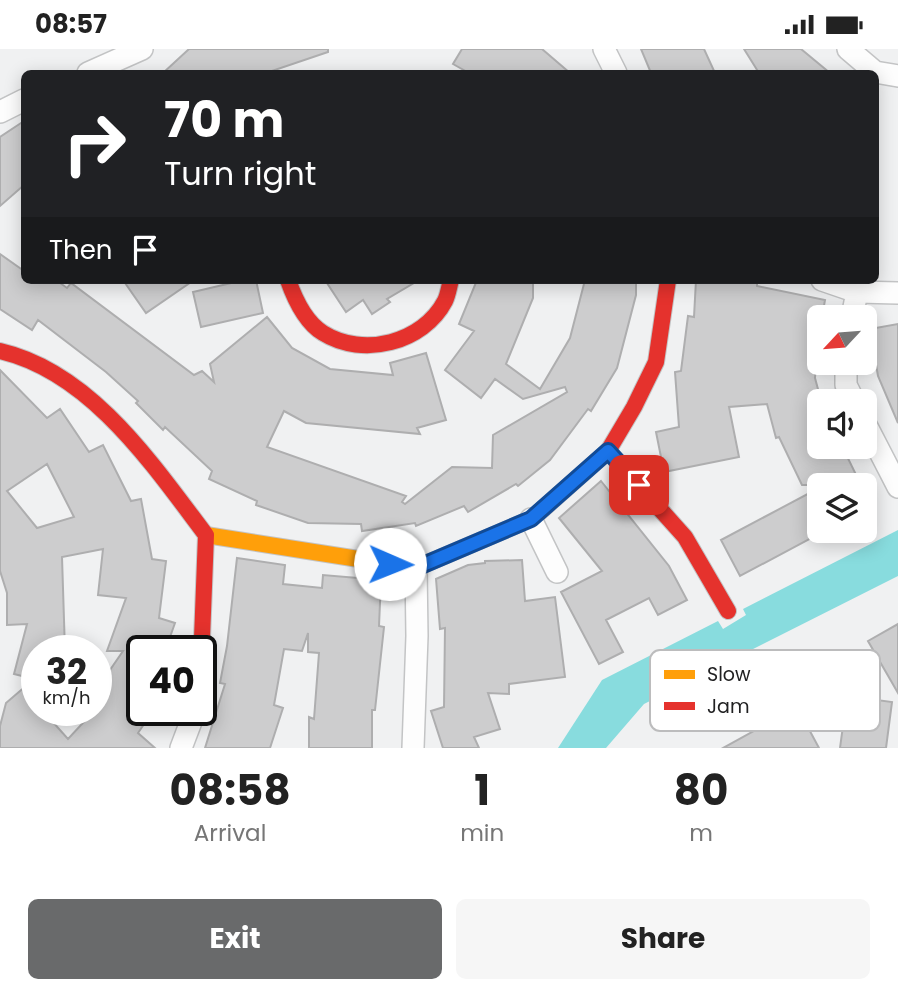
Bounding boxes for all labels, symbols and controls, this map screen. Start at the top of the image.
text: 08:57 [35,6,107,42]
text: 70 m [164,86,284,154]
icon: right [49,98,140,189]
text: Turn right [164,151,316,196]
icon: arrive [126,231,164,269]
text: Then [49,232,112,268]
north arrow [807,305,877,375]
map controls [807,305,877,543]
button: sound [807,389,877,459]
pin [609,455,669,515]
icon: arrive [620,466,658,504]
button: layers [807,473,877,543]
position arrow [353,527,427,601]
speed limit sign: 40 [126,635,217,726]
text: 32 [46,647,87,696]
legend [650,650,880,731]
text: Slow [707,661,751,688]
text: km/h [43,685,90,710]
text: Jam [707,693,749,720]
text: 08:58 [170,761,291,820]
text: 1 [474,761,490,820]
text: 80 [674,761,728,820]
text: Arrival [194,817,266,849]
text: min [460,817,504,849]
text: m [689,817,713,849]
button: Exit [28,899,442,979]
button: Share [456,899,870,979]

